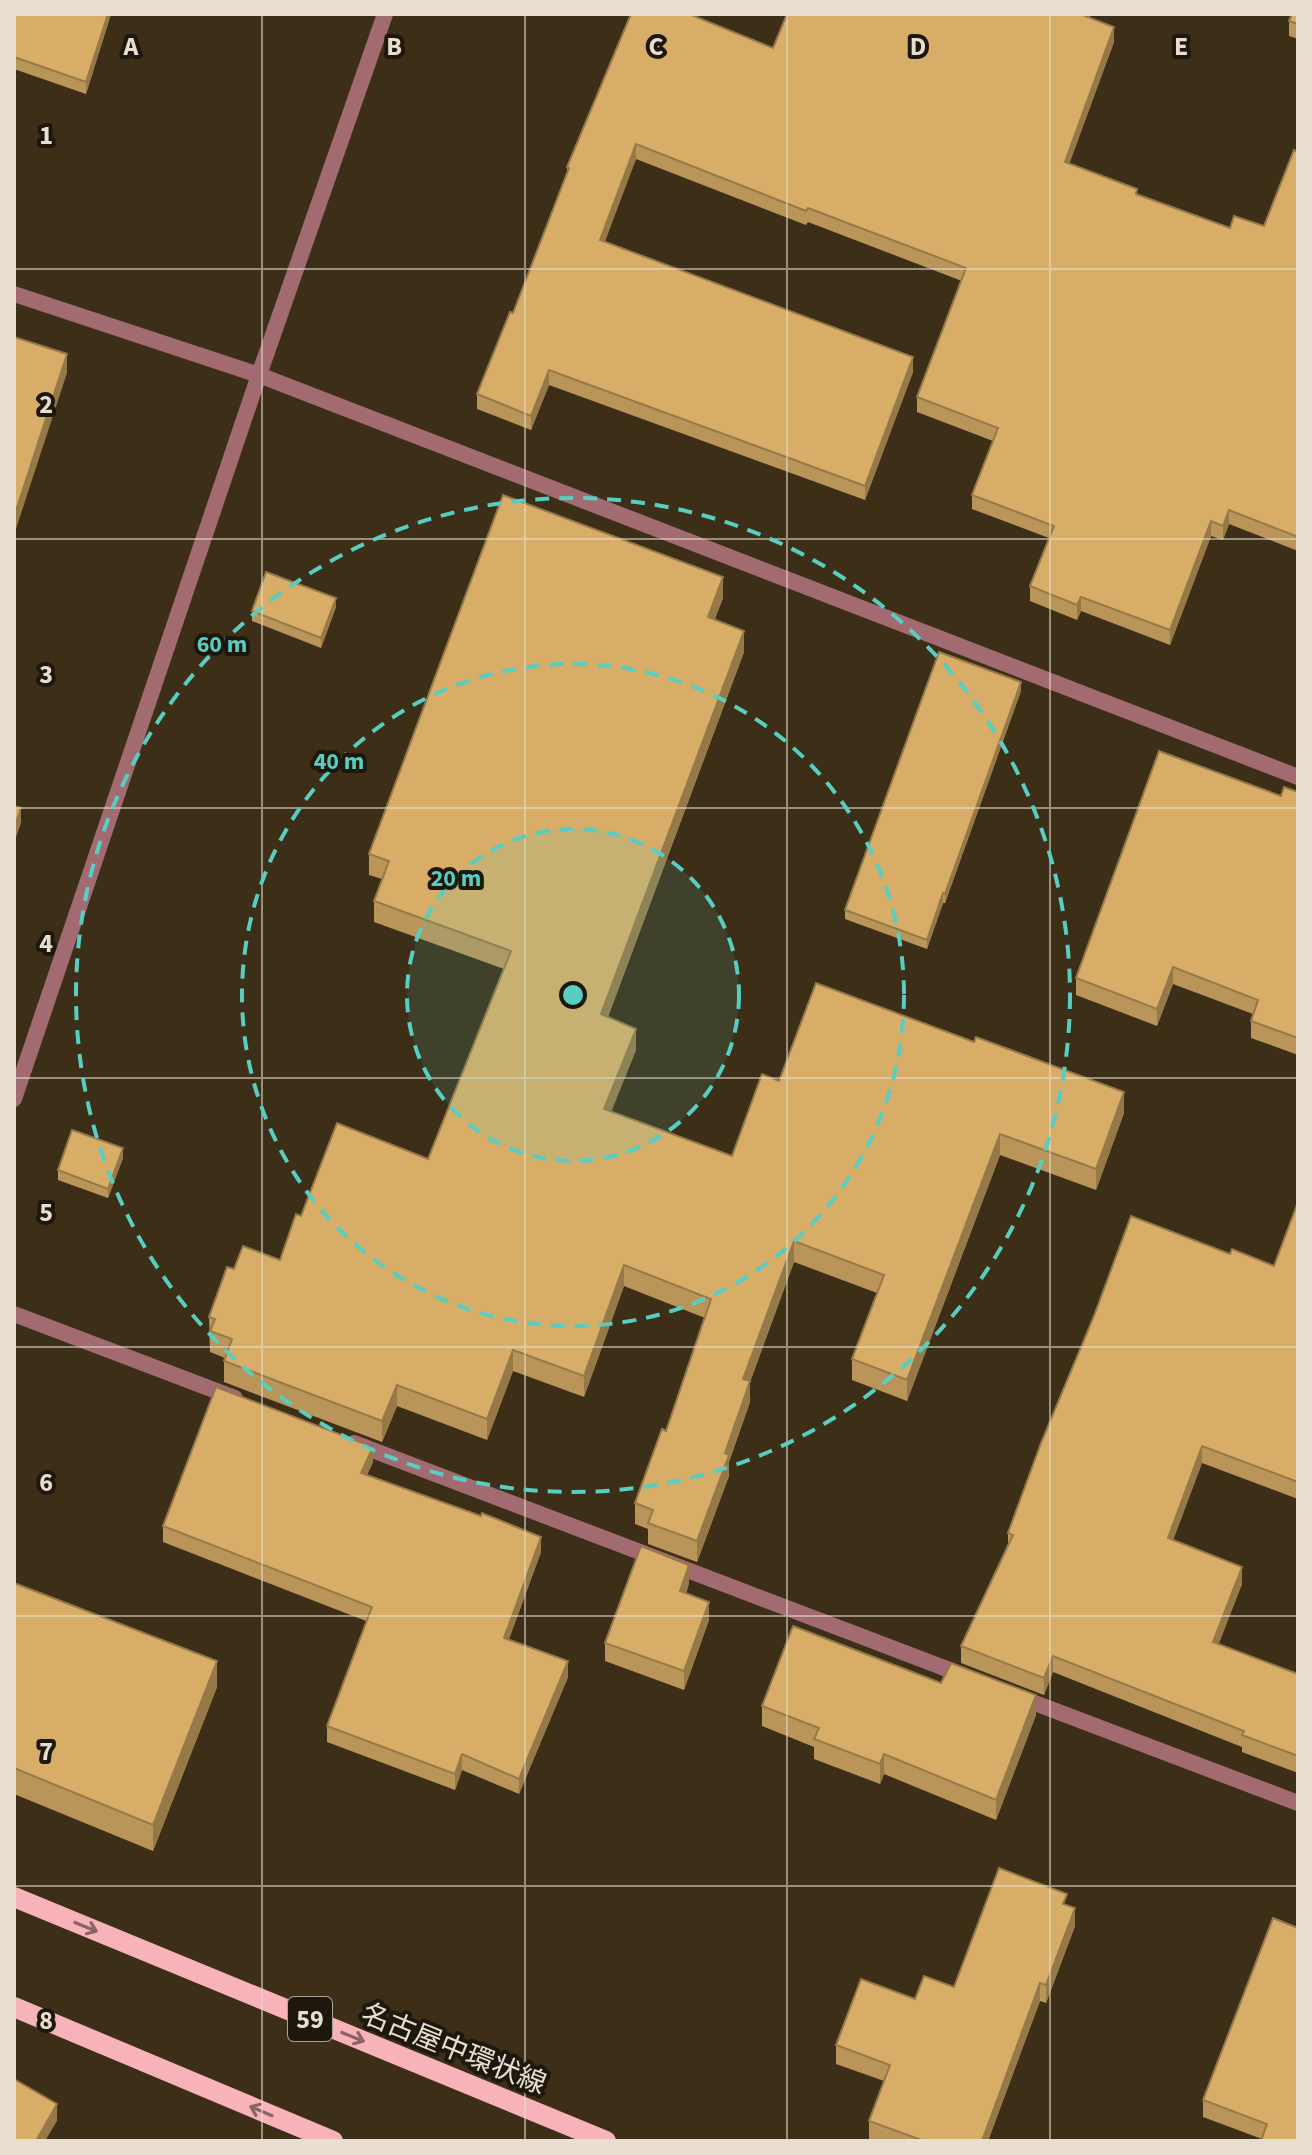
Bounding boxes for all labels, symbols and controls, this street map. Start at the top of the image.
text: A [123,28,140,65]
text: B [386,28,402,65]
text: C [648,28,664,65]
text: D [910,28,926,65]
text: E [1174,28,1188,65]
text: 1 [39,117,53,154]
text: 2 [39,386,53,423]
text: 60 m [197,627,247,662]
text: 3 [39,656,53,693]
text: 40 m [314,744,364,779]
text: 20 m [431,861,481,896]
text: 4 [39,925,53,962]
centre of rings [559,981,587,1009]
text: 5 [39,1194,53,1231]
text: 6 [39,1464,53,1501]
text: 7 [39,1733,53,1770]
one-way arrow [73,1921,98,1935]
street label: 名古屋中環状線 [355,1994,552,2104]
road number: 59 [288,1997,332,2041]
text: 8 [39,2002,53,2039]
one-way arrow [340,2030,364,2045]
one-way arrow [250,2102,274,2117]

